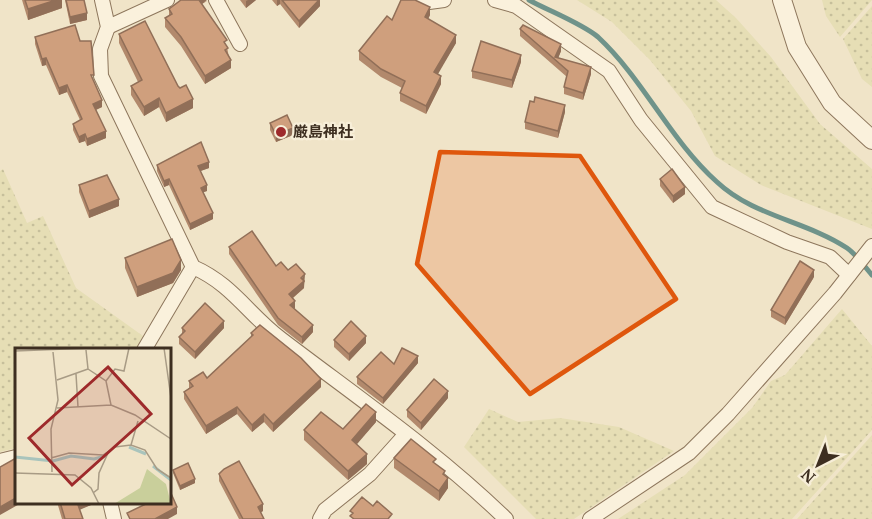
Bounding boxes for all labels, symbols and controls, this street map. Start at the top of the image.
place label: 厳島神社 [293,121,353,141]
marker: 厳島神社 [274,125,288,139]
inset map [15,348,171,504]
north arrow [788,435,848,495]
text: N [796,464,820,488]

